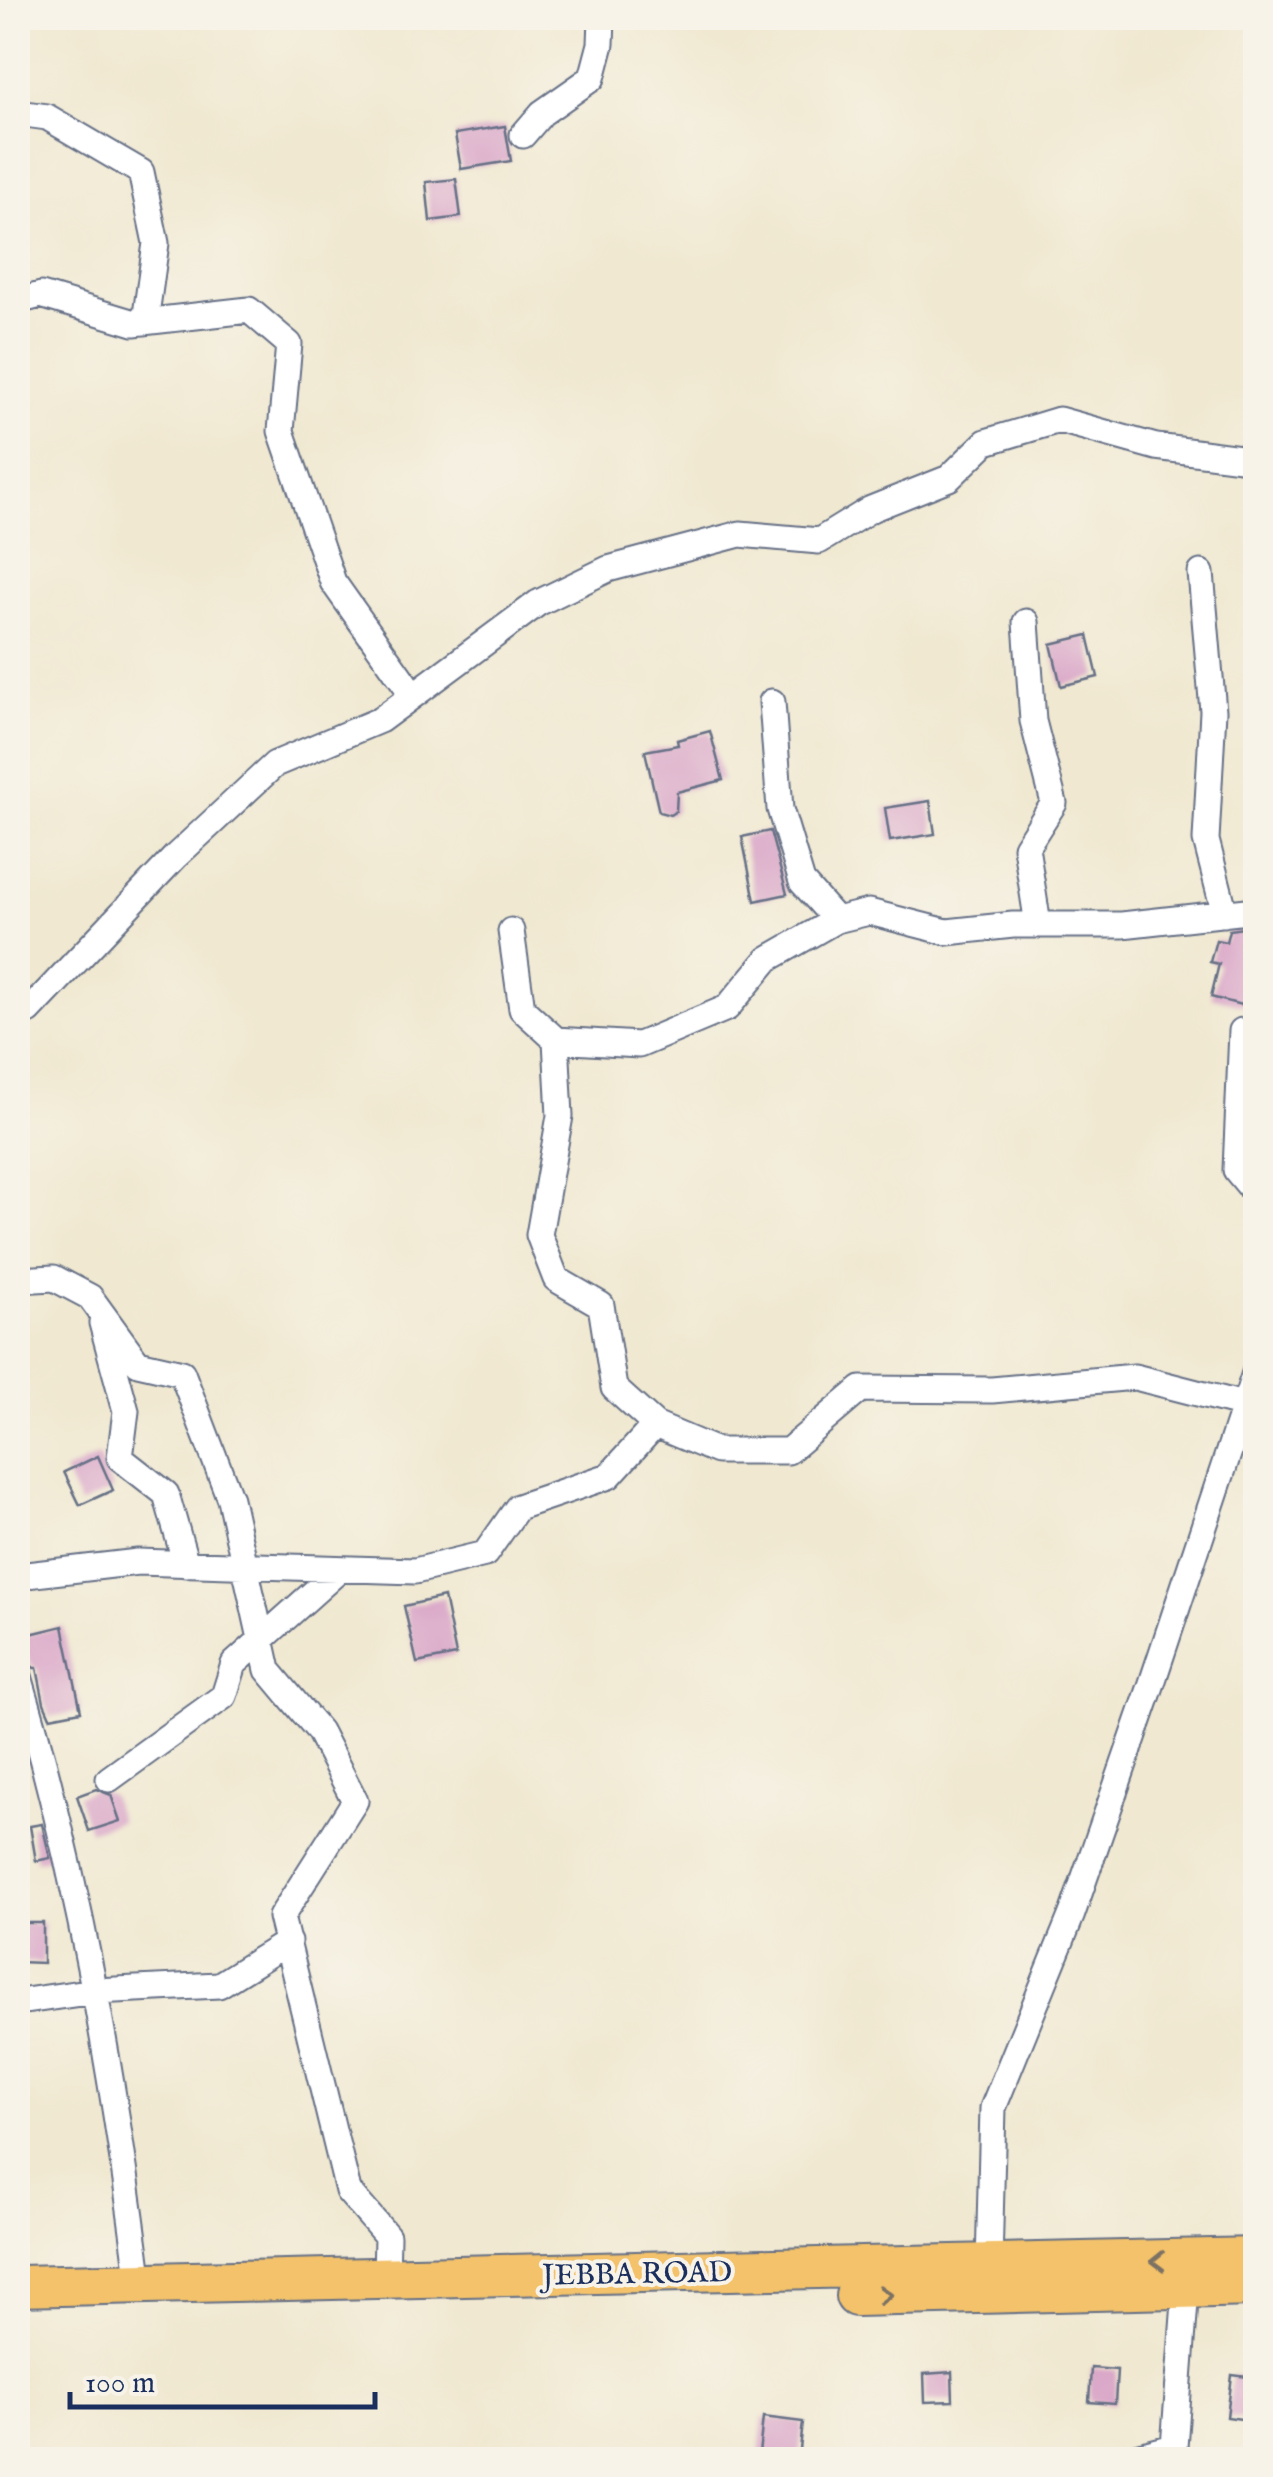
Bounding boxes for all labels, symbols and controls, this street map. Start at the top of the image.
one-way arrow [1150,2250,1166,2272]
street label: JEBBA ROAD [539,2254,732,2296]
one-way arrow [877,2285,893,2306]
scale bar [70,2347,375,2409]
text: 100 m [85,2365,155,2403]

